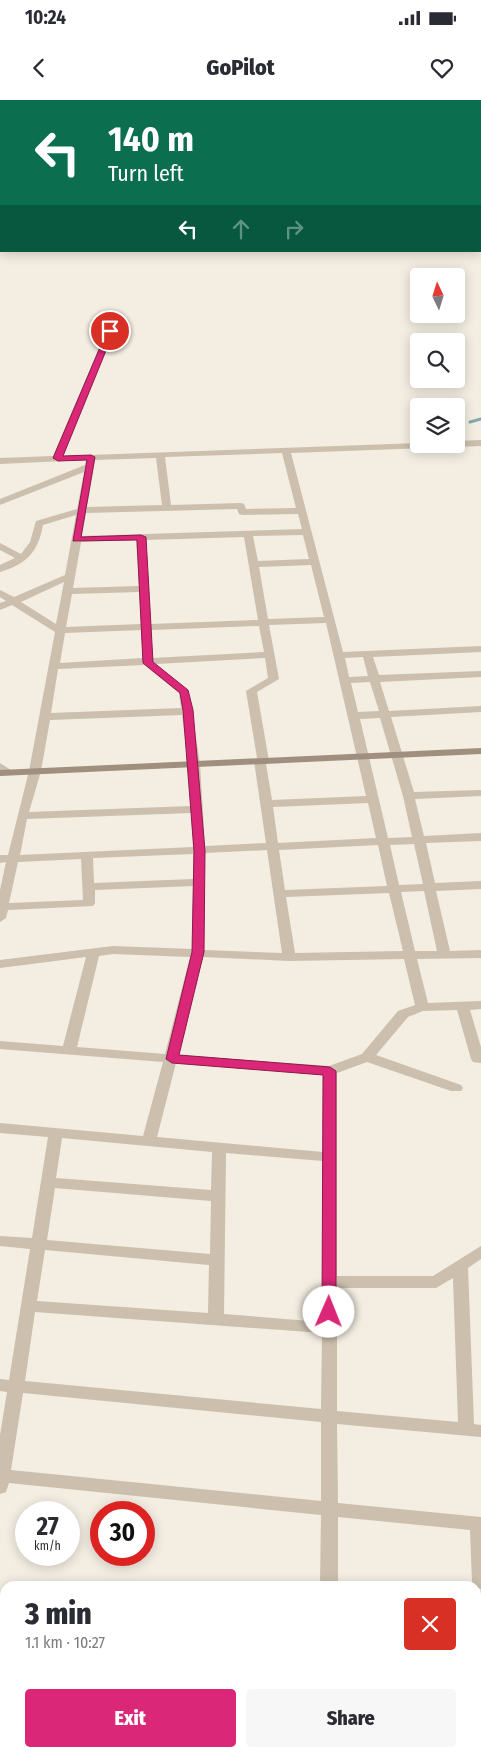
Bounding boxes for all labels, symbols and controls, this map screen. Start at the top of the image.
text: 10:24 [25,6,66,29]
icon: back [25,54,53,82]
text: GoPilot [206,54,275,81]
icon: heart [428,54,456,82]
text: 140 m [108,118,194,160]
icon: left [25,120,90,185]
text: Turn left [108,160,184,187]
icon: left [174,215,202,243]
icon: ahead [227,215,255,243]
icon: right [280,215,308,243]
north arrow [410,268,465,322]
map controls [410,268,465,453]
pin [89,310,131,352]
icon: arrive [96,317,124,345]
button: search [410,333,465,388]
button: layers [410,398,465,453]
position arrow [302,1285,354,1337]
speed limit sign: 30 [90,1501,155,1566]
text: 27 [36,1512,59,1542]
text: km/h [34,1539,61,1553]
text: 3 min [25,1596,92,1632]
button: close [404,1598,456,1650]
text: 1.1 km · 10:27 [25,1633,105,1652]
button: Exit [25,1689,236,1747]
button: Share [246,1689,456,1747]

